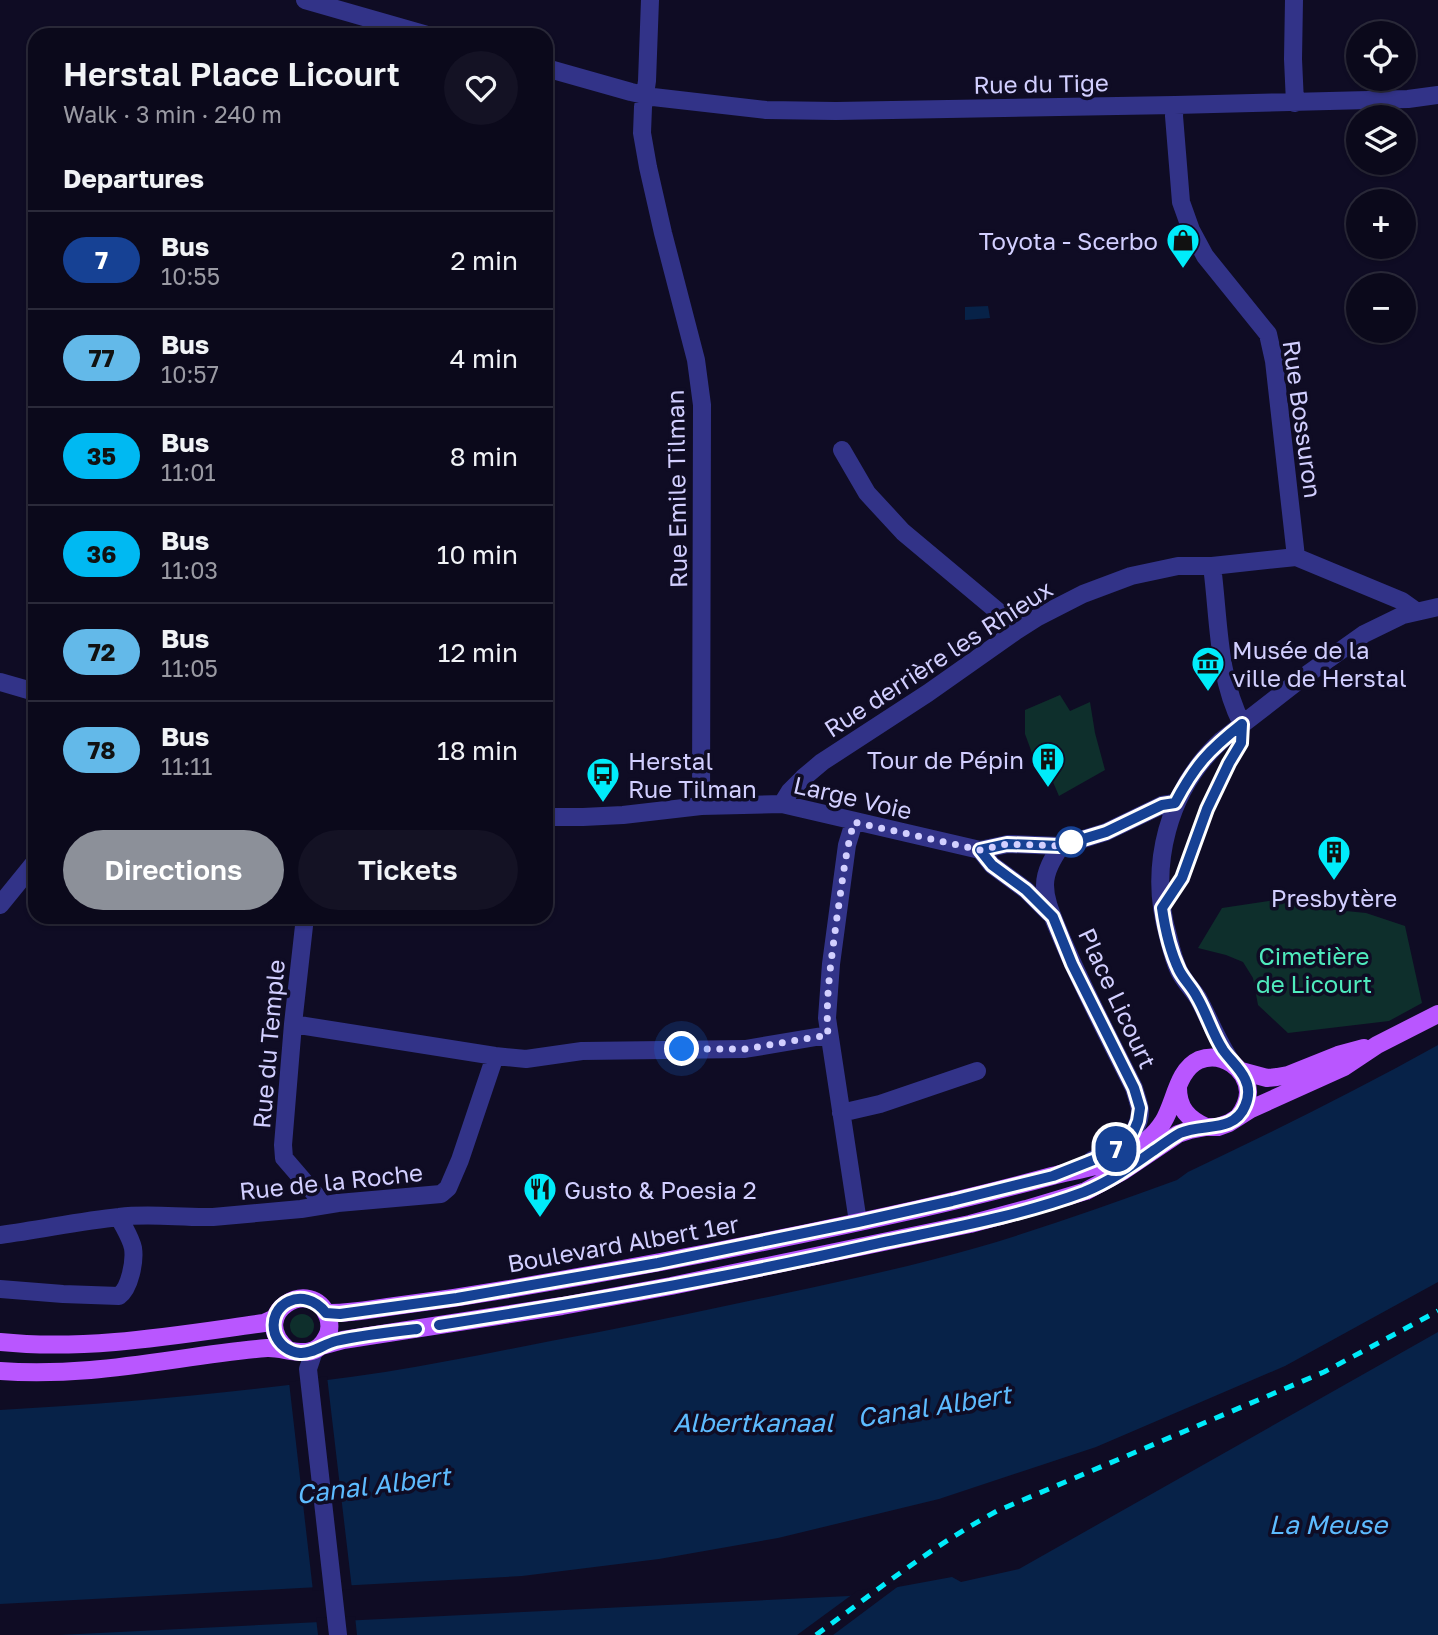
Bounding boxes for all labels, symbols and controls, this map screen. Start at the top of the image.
map controls [1346,21,1416,343]
button: locate [1346,21,1416,91]
button: heart [444,51,518,125]
text: Herstal Place Licourt [63,54,400,93]
street label: Rue du Tige [973,67,1109,99]
text: Walk · 3 min · 240 m [63,100,282,128]
button: layers [1346,105,1416,175]
text: Departures [63,163,204,194]
button: + [1346,189,1416,259]
shop icon: Toyota - Scerbo [1164,221,1202,270]
place label: Toyota - Scerbo [979,226,1158,255]
text: Bus [161,231,209,262]
text: 7 [95,245,108,274]
text: 2 min [450,245,518,276]
text: 10:55 [161,262,220,290]
button: − [1346,273,1416,343]
text: Bus [161,329,209,360]
street label: Rue Bossuron [1278,338,1328,500]
text: 77 [88,343,115,372]
text: 4 min [450,343,518,374]
text: 10:57 [161,360,219,388]
street label: Rue Emile Tilman [660,390,692,588]
text: Bus [161,427,209,458]
text: 35 [87,441,116,470]
text: 8 min [450,441,518,472]
text: 11:01 [161,458,216,486]
text: Bus [161,525,209,556]
text: 36 [87,539,116,568]
text: 10 min [437,539,518,570]
text: 11:03 [161,556,218,584]
street label: Rue derrière les Rhieux [818,573,1058,743]
text: Bus [161,623,209,654]
place label: Musée de la ville de Herstal [1232,635,1407,692]
text: 72 [88,637,115,666]
text: 12 min [438,637,518,668]
museum icon: Musée de la ville de Herstal [1189,644,1227,693]
text: 11:05 [161,654,218,682]
text: Bus [161,721,209,752]
text: 78 [87,735,116,764]
text: 18 min [437,735,518,766]
building icon: Tour de Pépin [1029,740,1067,789]
place label: Tour de Pépin [867,745,1024,774]
place label: Herstal Rue Tilman [628,746,757,803]
text: 11:11 [161,752,213,780]
bus stop icon: Herstal Rue Tilman [584,755,622,804]
street label: Large Voie [791,769,915,825]
unlabelled marker [1056,827,1086,857]
button: Directions [63,830,284,910]
button: Tickets [298,830,518,910]
building icon: Presbytère [1315,833,1353,882]
place label: Presbytère [1271,883,1397,912]
street label: Place Licourt [1073,923,1163,1073]
park label: Cimetière de Licourt [1256,941,1372,998]
street label: Rue du Temple [246,958,290,1130]
your location [664,1031,699,1066]
line badge: 7 [1093,1126,1139,1172]
text: 7 [1109,1134,1123,1163]
street label: Rue de la Roche [238,1157,424,1205]
restaurant icon: Gusto & Poesia 2 [521,1170,559,1219]
place label: Gusto & Poesia 2 [564,1175,757,1204]
street label: Boulevard Albert 1er [505,1208,741,1278]
water label: Canal Albert [855,1378,1016,1433]
water label: Albertkanaal [673,1407,835,1438]
water label: Canal Albert [294,1460,454,1510]
water label: La Meuse [1269,1509,1389,1540]

